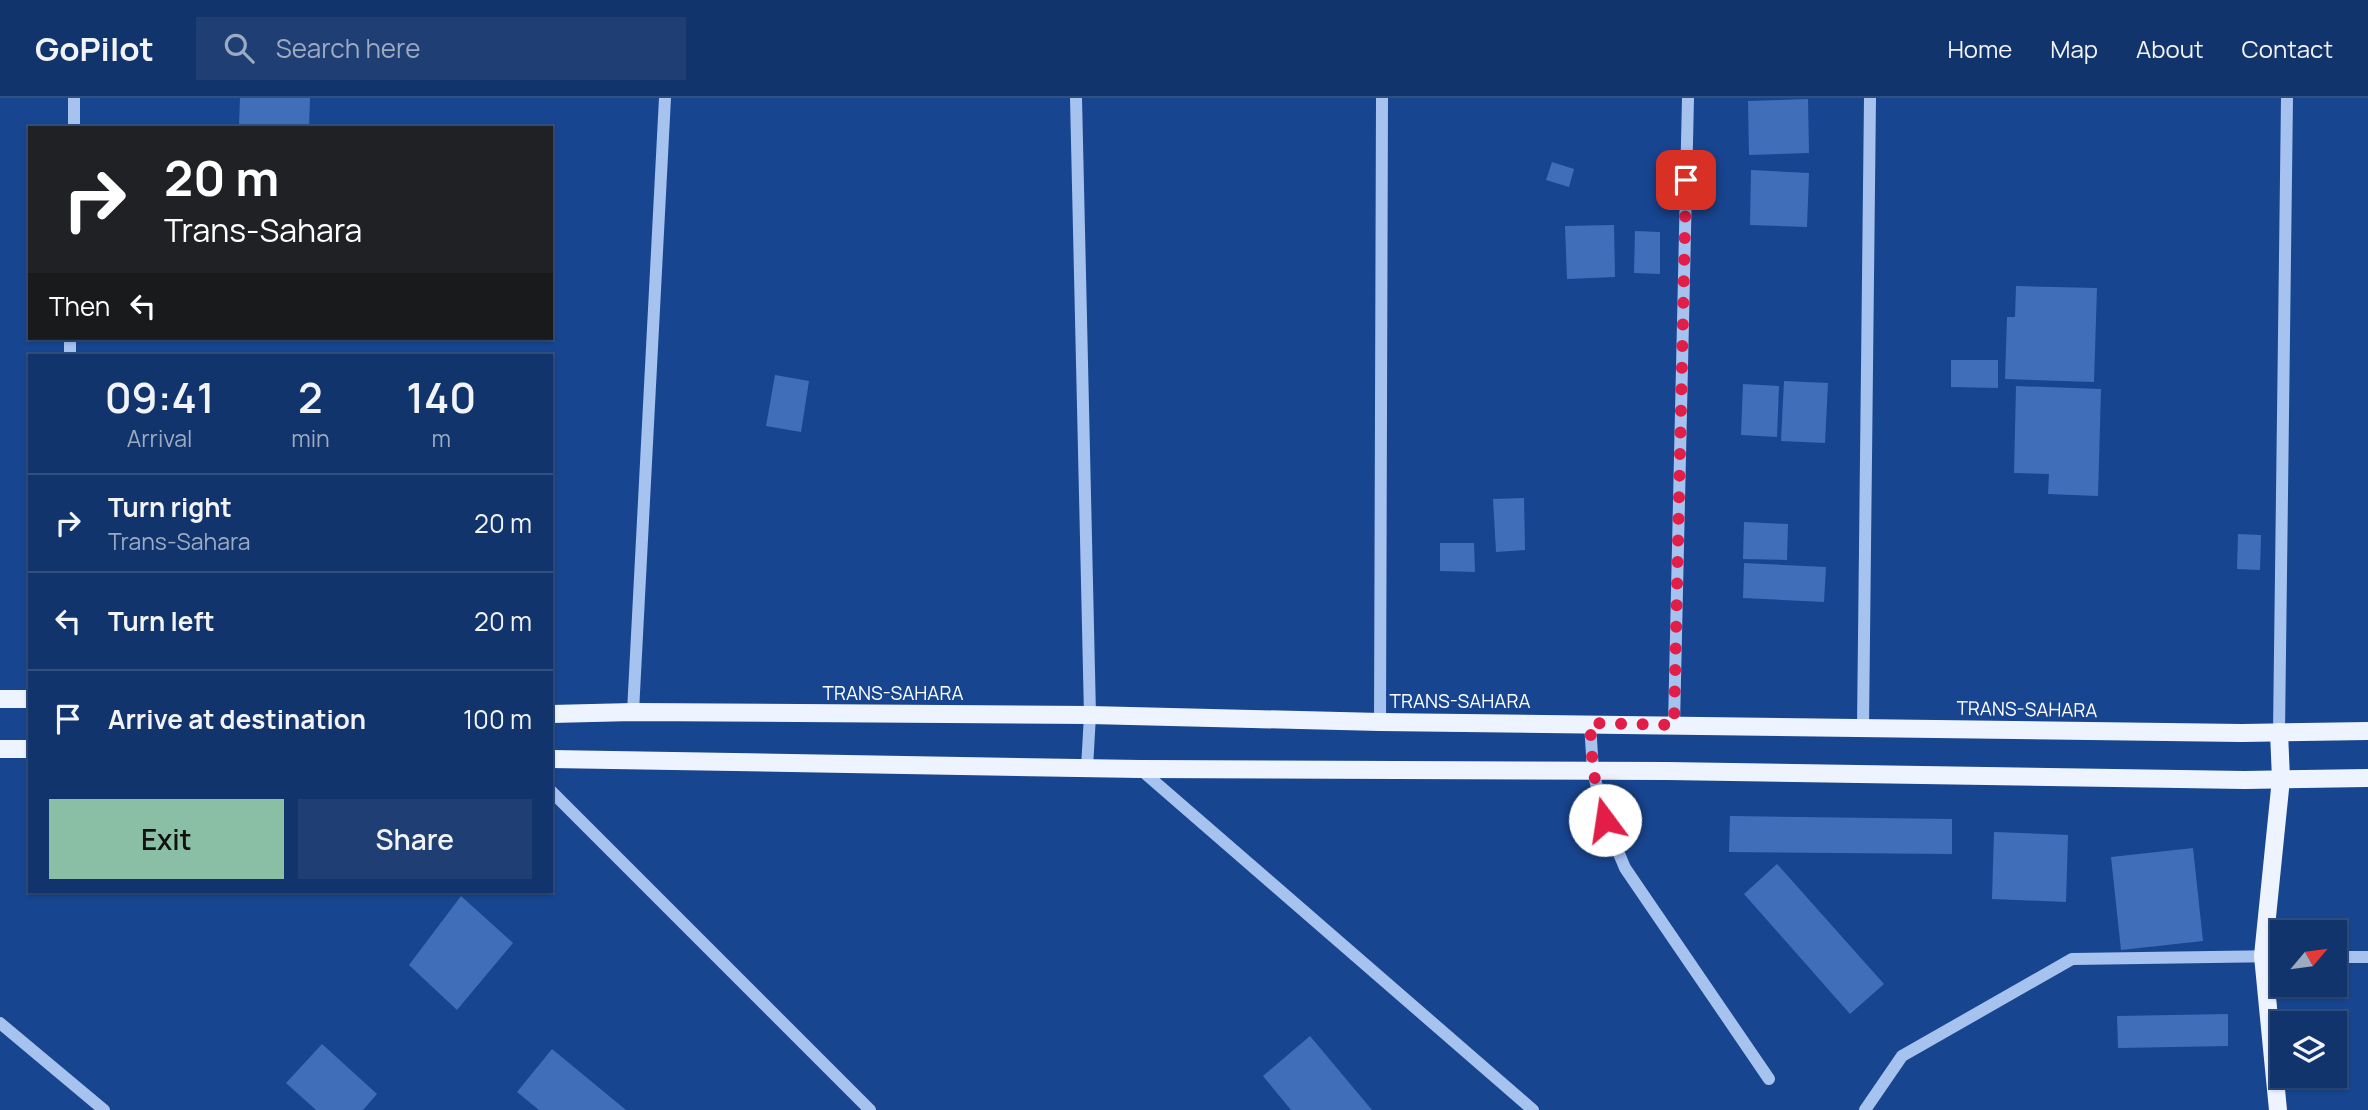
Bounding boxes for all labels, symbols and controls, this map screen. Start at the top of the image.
search box [196,17,686,80]
text: GoPilot [35,26,154,71]
icon: search [220,29,258,67]
text: Search here [276,30,420,66]
text: Home [1947,32,2012,65]
text: Map [2050,32,2098,65]
text: About [2136,32,2204,65]
text: Contact [2242,32,2333,65]
text: 20 m [164,144,279,211]
pin [1656,150,1716,210]
icon: right [49,154,140,245]
icon: arrive [1667,161,1705,199]
text: Trans-Sahara [164,208,362,252]
icon: left [124,287,162,325]
text: Then [49,288,110,324]
text: 09:41 [105,368,215,426]
text: 2 [298,368,323,426]
text: 140 [406,368,476,426]
text: Arrival [127,422,192,454]
text: min [291,422,330,454]
text: m [432,422,451,454]
text: Turn right [108,489,232,525]
icon: right [49,504,87,542]
text: 20 m [474,505,532,541]
text: Trans-Sahara [108,525,251,557]
icon: left [49,602,87,640]
text: Turn left [108,603,215,639]
text: 20 m [474,603,532,639]
street label: TRANS-SAHARA [823,680,963,706]
street label: TRANS-SAHARA [1390,688,1530,714]
street label: TRANS-SAHARA [1956,695,2098,723]
icon: arrive [49,700,87,738]
text: Arrive at destination [108,701,366,737]
text: 100 m [463,701,532,737]
position arrow [1568,783,1642,857]
button: Exit [49,799,284,879]
button: Share [298,799,532,879]
north arrow [2270,920,2347,998]
map controls [2270,920,2347,1088]
button: layers [2270,1011,2347,1088]

